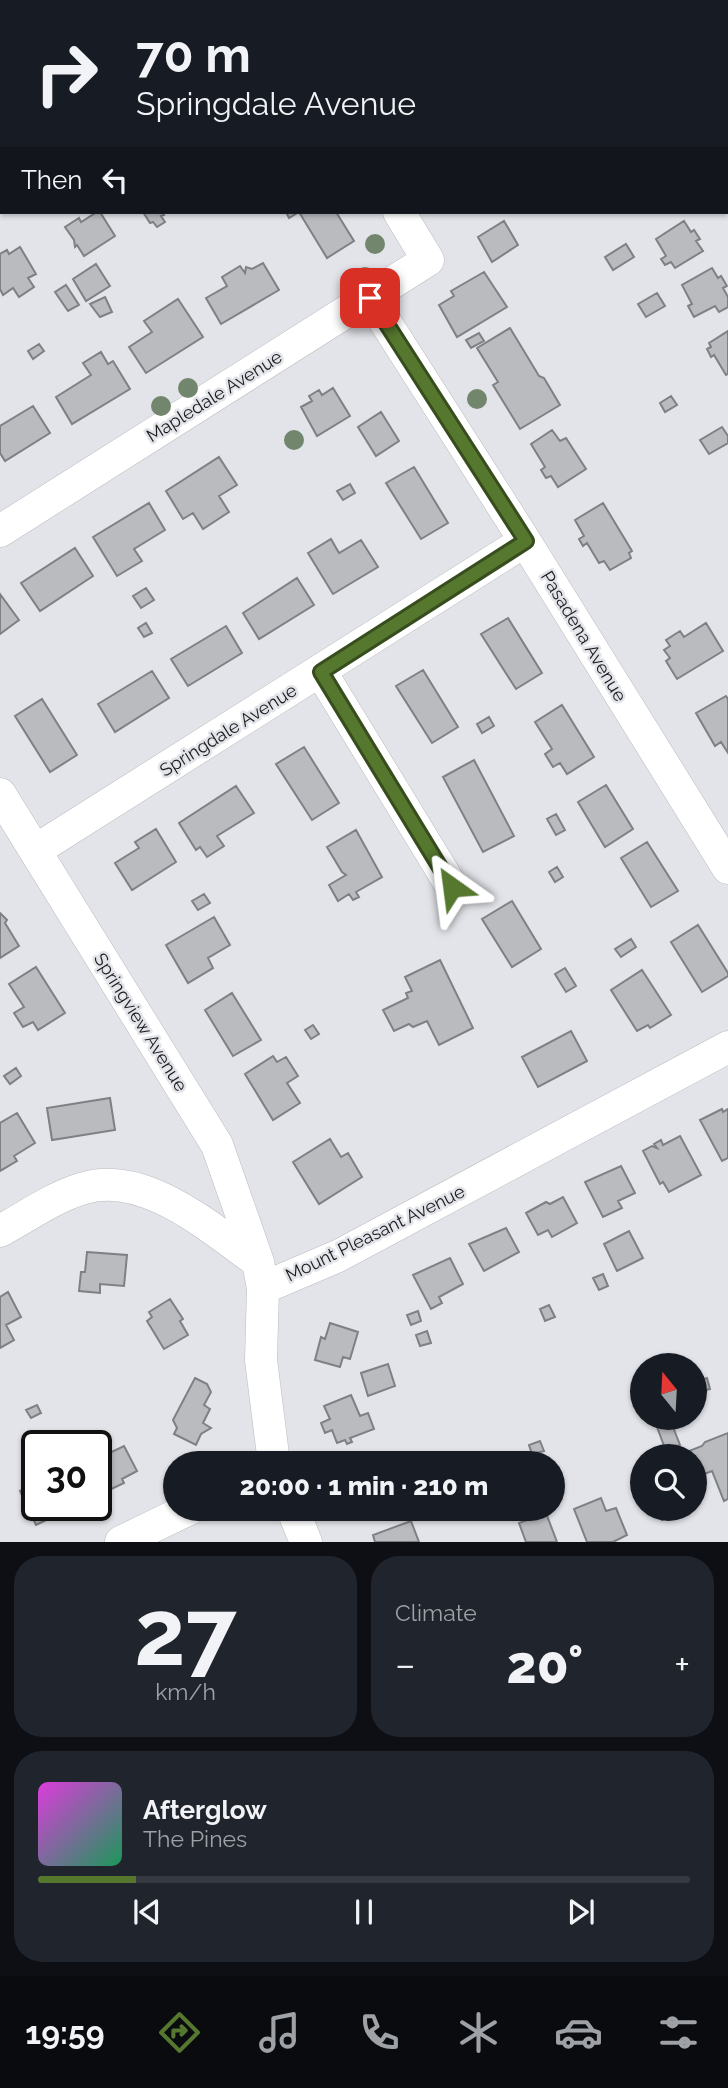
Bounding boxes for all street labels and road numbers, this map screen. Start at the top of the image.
street label: Mapledale Avenue [142,346,286,446]
street label: Pasadena Avenue [537,567,632,705]
street label: Springdale Avenue [156,679,301,781]
street label: Springview Avenue [90,949,192,1095]
street label: Mount Pleasant Avenue [282,1180,468,1286]

